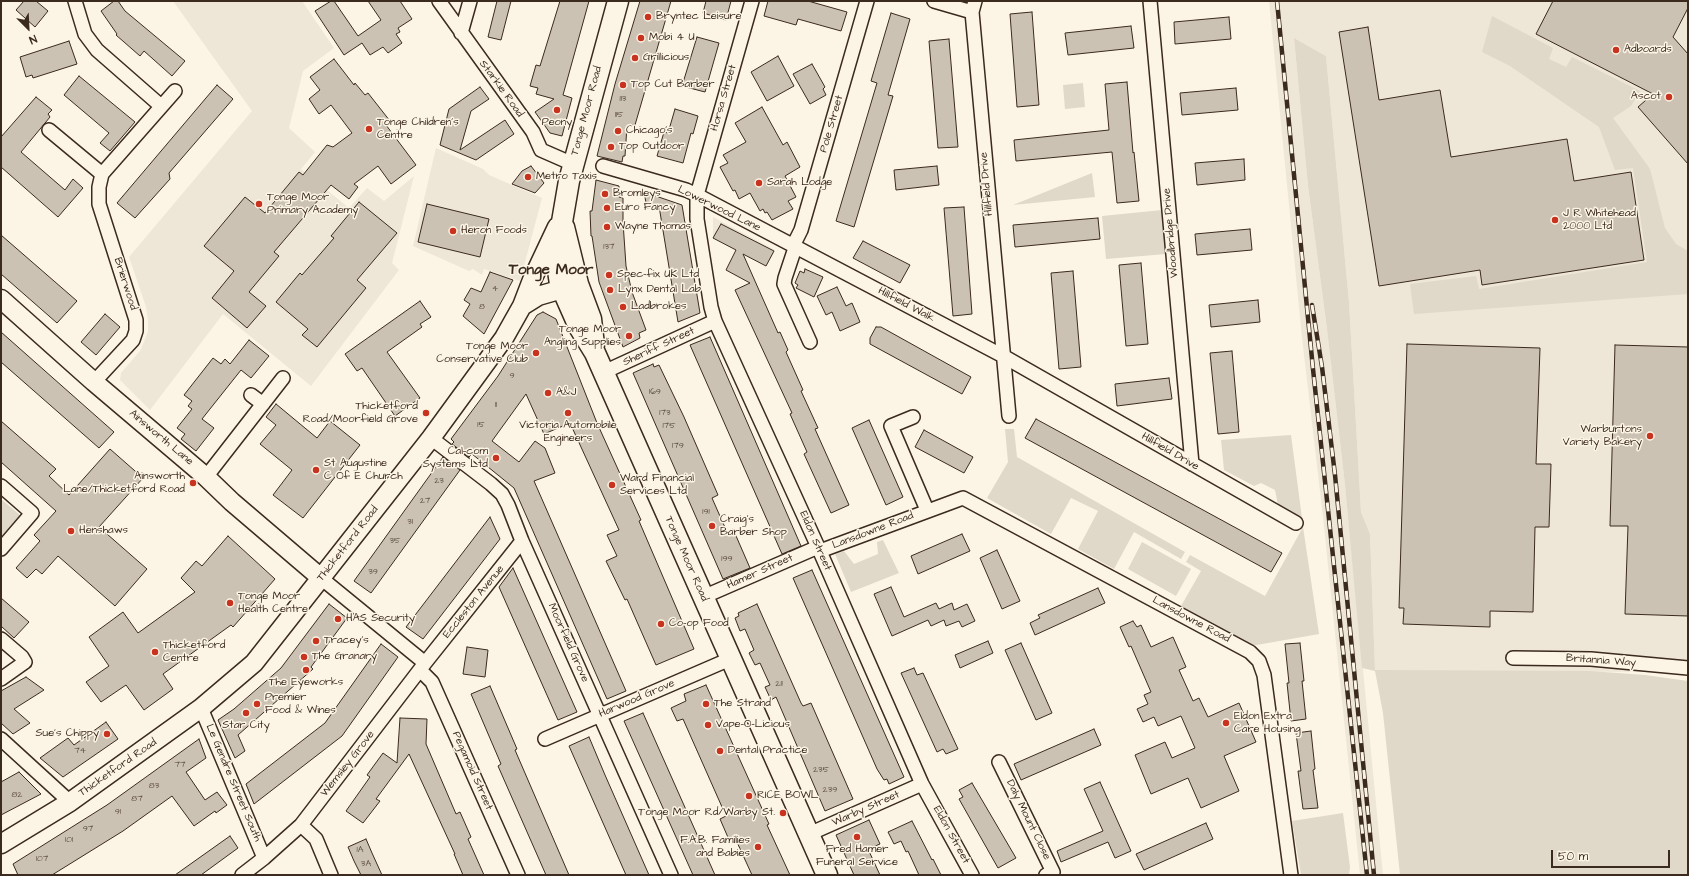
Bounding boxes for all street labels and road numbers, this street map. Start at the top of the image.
street label: Starkie Road [476,58,526,120]
street label: Horsa Street [708,63,740,133]
street label: Tonge Moor Road [569,65,605,157]
street label: Pole Street [817,94,847,154]
street label: Hillfield Drive [978,151,996,217]
street label: Lowerwood Lane [675,183,763,235]
street label: Woodbridge Drive [1160,187,1182,279]
street label: Brierwood [110,256,140,312]
street label: Hillfield Walk [875,285,937,325]
street label: Sheriff Street [621,325,697,369]
street label: Ainsworth Lane [126,407,196,469]
street label: Hillfield Drive [1139,430,1201,474]
street label: Thicketford Road [314,504,382,584]
street label: Eldon Street [796,509,834,573]
street label: Lansdowne Road [830,509,916,553]
street label: Tonge Moor Road [661,514,711,604]
street label: Hamer Street [725,551,795,593]
street label: Eccleston Avenue [441,563,507,641]
street label: Lansdowne Road [1150,594,1232,646]
street label: Moorfield Grove [545,601,591,685]
street label: Britannia Way [1566,652,1636,670]
street label: Harwood Grove [597,677,677,721]
street label: Le Gendre Street South [202,722,264,844]
street label: Wemsley Grove [318,728,378,800]
street label: Pegamoid Street [449,730,495,812]
street label: Thicketford Road [76,736,160,800]
street label: Daly Mount Close [1003,778,1053,862]
street label: Warby Street [830,788,902,830]
street label: Eldon Street [930,804,972,866]

